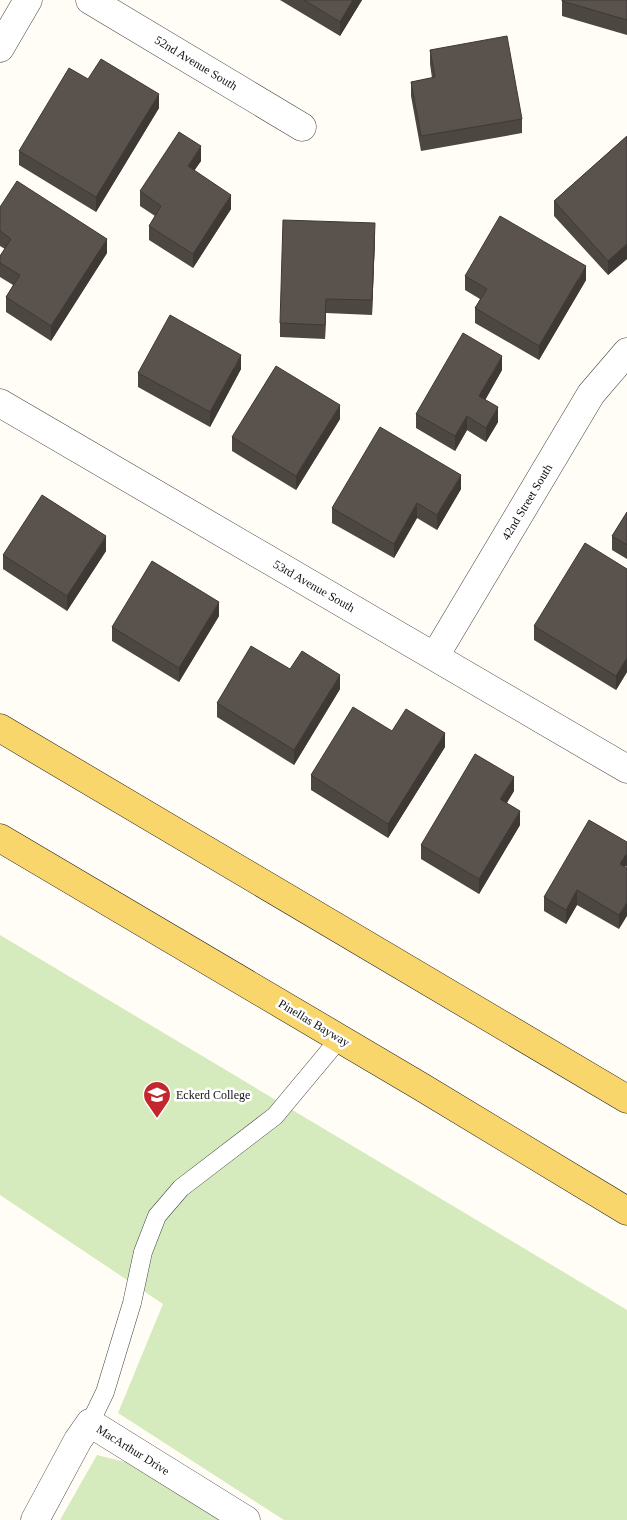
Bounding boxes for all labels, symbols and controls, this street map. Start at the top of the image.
street label: 52nd Avenue South [152,33,240,93]
street label: 42nd Street South [499,462,555,542]
street label: 53rd Avenue South [271,557,357,615]
street label: Pinellas Bayway [276,996,352,1050]
school or university icon: Eckerd College [142,1080,172,1119]
place label: Eckerd College [176,1088,250,1102]
street label: MacArthur Drive [94,1422,172,1478]

